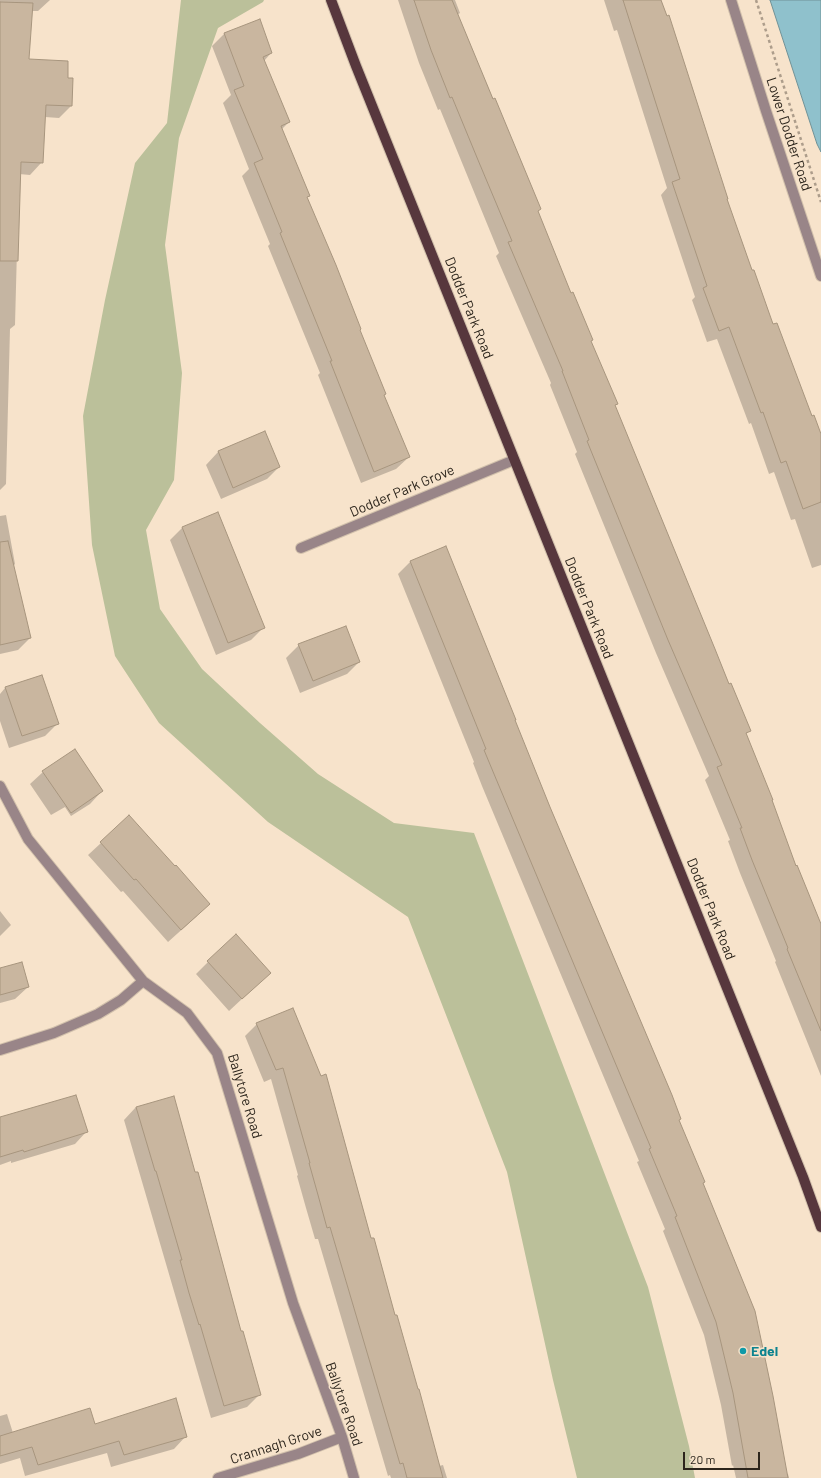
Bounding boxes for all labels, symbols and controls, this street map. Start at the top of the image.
street label: Lower Dodder Road [763,75,815,193]
street label: Dodder Park Road [441,255,497,361]
street label: Dodder Park Grove [347,461,457,521]
street label: Dodder Park Road [561,555,617,661]
street label: Dodder Park Road [683,856,739,962]
street label: Ballytore Road [224,1052,266,1140]
place label: Edel [751,1343,778,1359]
marker: Edel [738,1346,748,1356]
street label: Ballytore Road [322,1360,366,1448]
street label: Crannagh Grove [228,1422,324,1468]
scale bar [685,1444,762,1470]
text: 20 m [690,1452,716,1466]

